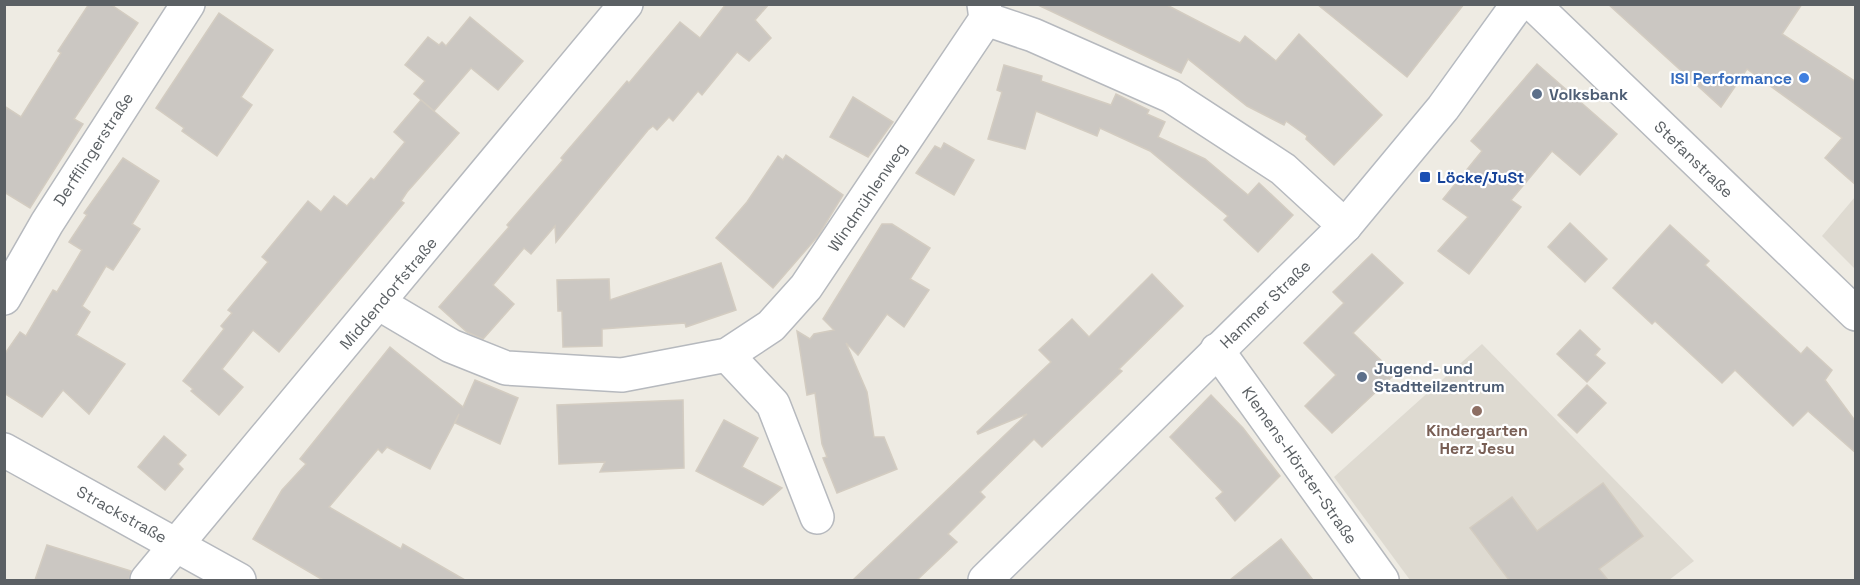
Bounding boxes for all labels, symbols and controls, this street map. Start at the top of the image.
place label: ISI Performance [1671,68,1792,89]
marker: ISI Performance [1797,71,1811,85]
place label: Volksbank [1549,84,1628,105]
marker: Volksbank [1530,87,1544,101]
street label: Derfflingerstraße [49,88,138,210]
street label: Stefanstraße [1650,116,1738,202]
street label: Windmühlenweg [823,139,912,256]
place label: Löcke/JuSt [1437,167,1524,188]
marker: Löcke/JuSt [1418,170,1432,184]
street label: Middendorfstraße [335,233,442,354]
street label: Hammer Straße [1215,256,1315,353]
place label: Jugend- und Stadtteilzentrum [1374,358,1505,397]
marker: Jugend- und Stadtteilzentrum [1355,370,1369,384]
street label: Klemens-Hörster-Straße [1237,382,1362,548]
marker: Kindergarten Herz Jesu [1470,404,1484,418]
place label: Kindergarten Herz Jesu [1426,420,1528,459]
street label: Strackstraße [73,481,171,548]

